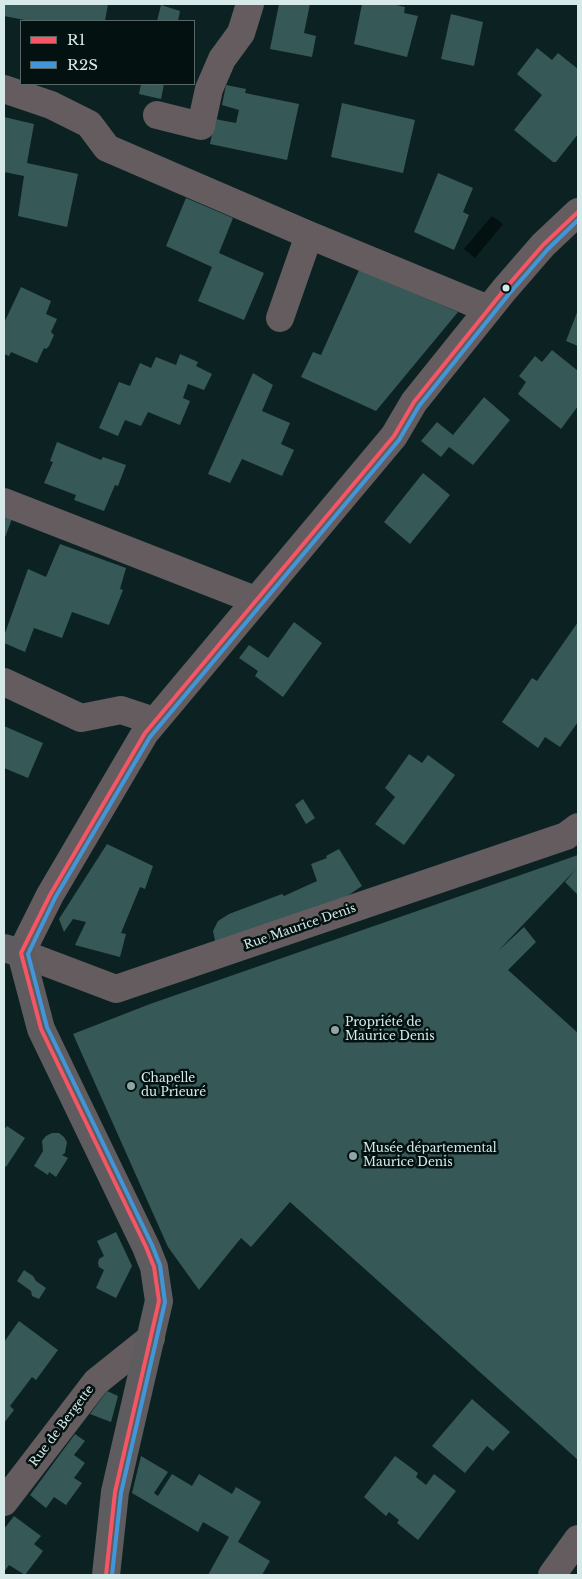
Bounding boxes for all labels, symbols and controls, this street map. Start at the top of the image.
legend [20,20,195,85]
text: R1 [67,30,86,49]
text: R2S [67,55,98,74]
unlabelled marker [501,283,511,293]
street label: Rue Maurice Denis [242,901,358,953]
place label: Propriété de Maurice Denis [345,1016,435,1044]
marker: Propriété de Maurice Denis [329,1024,341,1036]
place label: Chapelle du Prieuré [141,1072,206,1100]
marker: Chapelle du Prieuré [125,1080,137,1092]
place label: Musée départemental Maurice Denis [363,1142,497,1170]
marker: Musée départemental Maurice Denis [347,1150,359,1162]
street label: Rue de Bergette [27,1383,97,1469]

